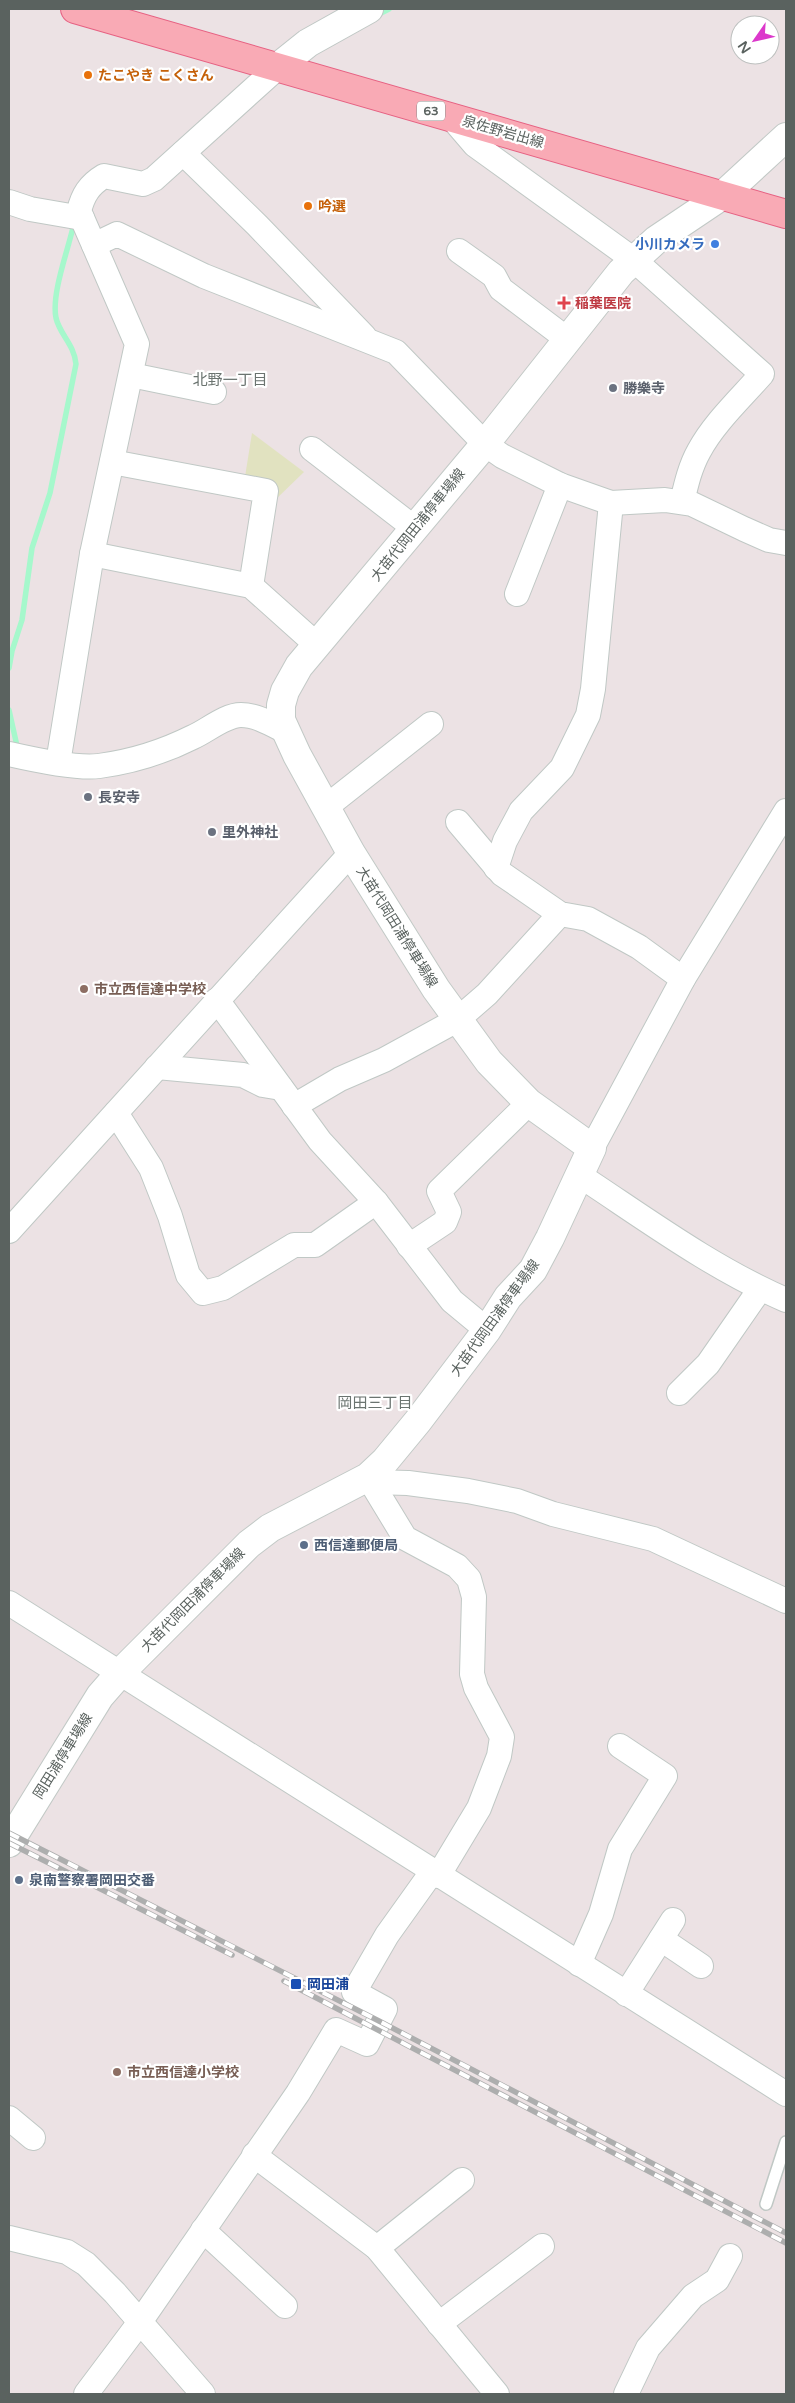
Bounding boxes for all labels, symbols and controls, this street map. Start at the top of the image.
north arrow [730,15,780,65]
text: N [734,38,755,56]
place label: たこやき こくさん [98,67,214,84]
marker: たこやき こくさん [82,69,94,81]
road number: 63 [417,102,445,120]
street label: 泉佐野岩出線 [460,112,546,152]
place label: 吟選 [318,198,346,215]
marker: 吟選 [302,200,314,212]
place label: 小川カメラ [635,236,705,253]
marker: 小川カメラ [709,238,721,250]
place label: 稲葉医院 [575,295,631,312]
marker: 稲葉医院 [557,296,571,310]
district label: 北野一丁目 [192,371,268,389]
place label: 勝樂寺 [623,380,665,397]
marker: 勝樂寺 [607,382,619,394]
street label: 大苗代岡田浦停車場線 [367,465,469,585]
place label: 長安寺 [98,789,140,806]
marker: 長安寺 [82,791,94,803]
place label: 里外神社 [222,824,278,841]
marker: 里外神社 [206,826,218,838]
street label: 大苗代岡田浦停車場線 [353,863,441,991]
place label: 市立西信達中学校 [94,981,206,998]
marker: 市立西信達中学校 [78,983,90,995]
street label: 大苗代岡田浦停車場線 [447,1256,543,1380]
district label: 岡田三丁目 [337,1394,413,1412]
place label: 西信達郵便局 [314,1537,398,1554]
marker: 西信達郵便局 [298,1539,310,1551]
street label: 大苗代岡田浦停車場線 [137,1544,249,1656]
street label: 岡田浦停車場線 [30,1710,96,1802]
place label: 泉南警察署岡田交番 [29,1872,155,1889]
marker: 泉南警察署岡田交番 [13,1874,25,1886]
place label: 岡田浦 [307,1976,349,1993]
marker: 岡田浦 [289,1977,303,1991]
place label: 市立西信達小学校 [127,2064,239,2081]
marker: 市立西信達小学校 [111,2066,123,2078]

